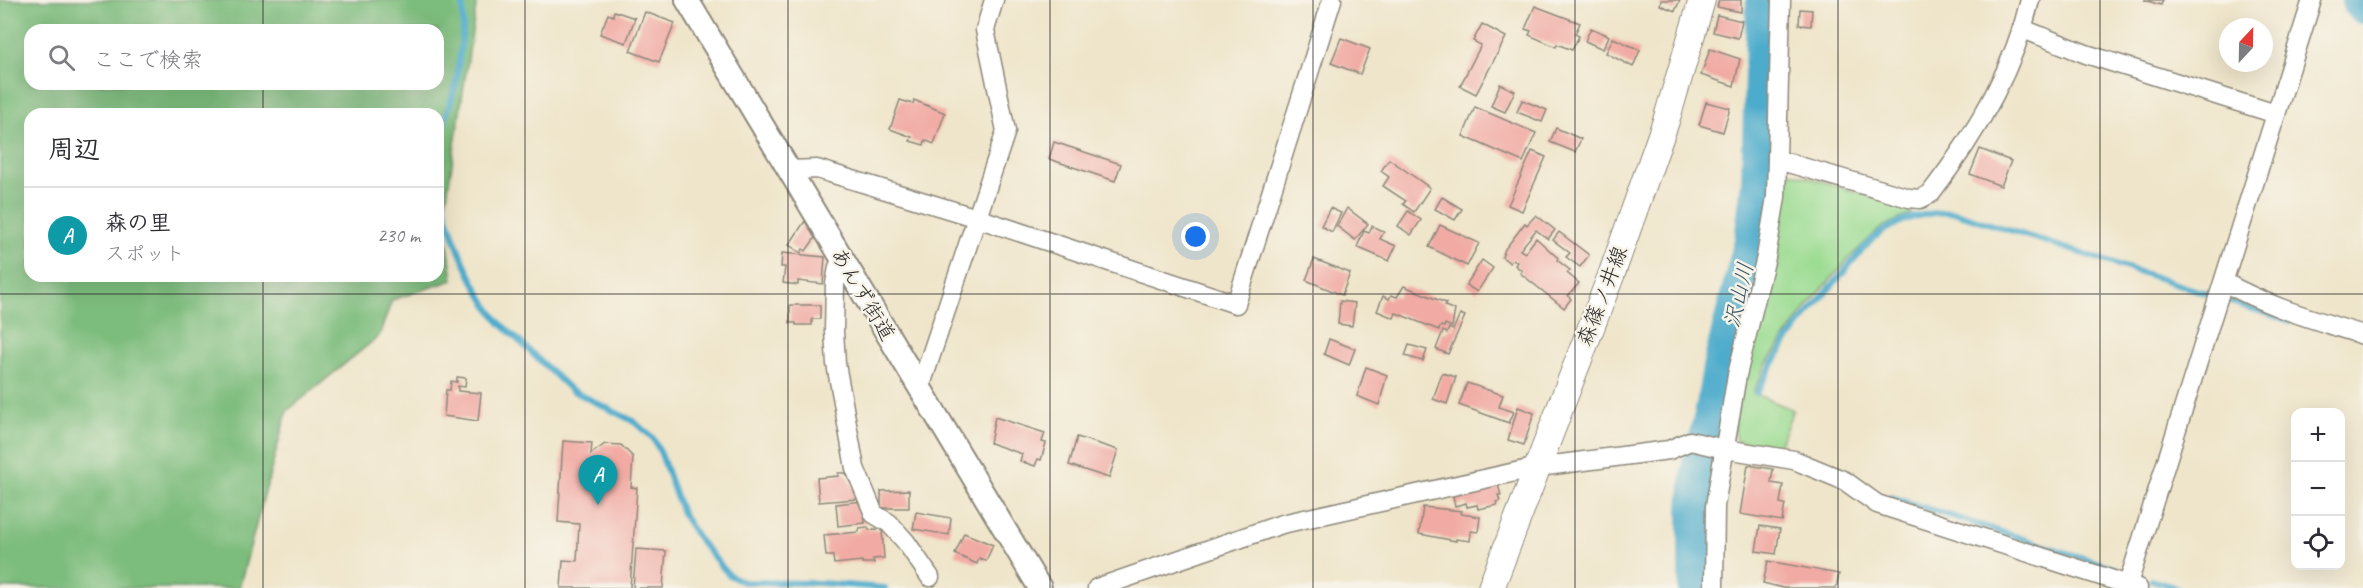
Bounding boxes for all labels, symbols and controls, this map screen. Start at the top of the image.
north arrow [2219,18,2273,72]
search box [24,24,444,90]
icon: search [45,41,78,74]
text: ここで検索 [93,46,203,74]
text: 周辺 [48,133,100,166]
text: 森の里 [105,209,171,237]
your location [1181,222,1210,251]
text: A [62,223,73,248]
text: 230 m [377,223,420,248]
text: スポット [105,241,185,266]
street label: 森篠ノ井線 [1571,242,1633,350]
street label: あんず街道 [825,243,901,345]
water label: 沢山川 [1718,260,1760,331]
map controls [2291,408,2345,570]
button: + [2291,408,2345,462]
pin: A [578,456,618,505]
button: − [2291,462,2345,516]
button: locate [2291,516,2345,570]

